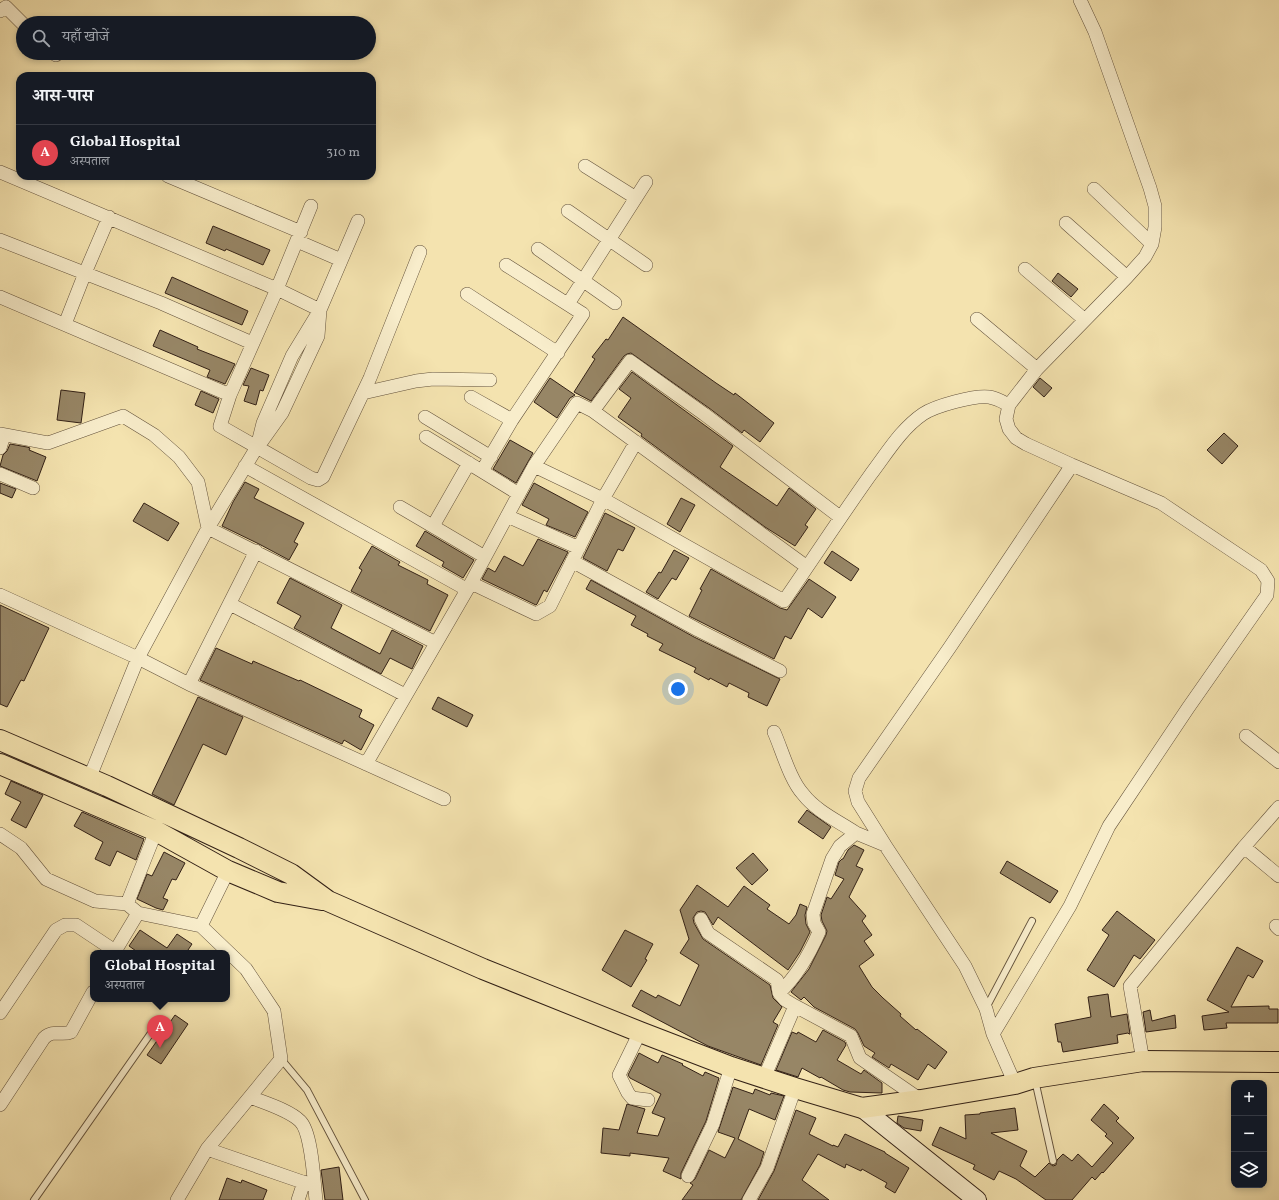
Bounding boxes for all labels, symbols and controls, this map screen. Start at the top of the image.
search box [16,16,376,60]
icon: search [30,27,52,49]
text: यहाँ खोजें [62,27,109,48]
text: आस-पास [32,85,93,108]
text: Global Hospital [70,132,180,153]
text: A [40,144,50,162]
text: 310 m [326,144,360,162]
text: अस्पताल [70,153,110,171]
your location [668,679,688,699]
popup [90,950,230,1002]
text: Global Hospital [105,956,215,977]
text: अस्पताल [105,977,144,995]
pin: A [147,1015,173,1048]
map controls [1231,1080,1267,1188]
button: + [1231,1080,1267,1116]
button: − [1231,1116,1267,1152]
button: layers [1231,1152,1267,1188]

